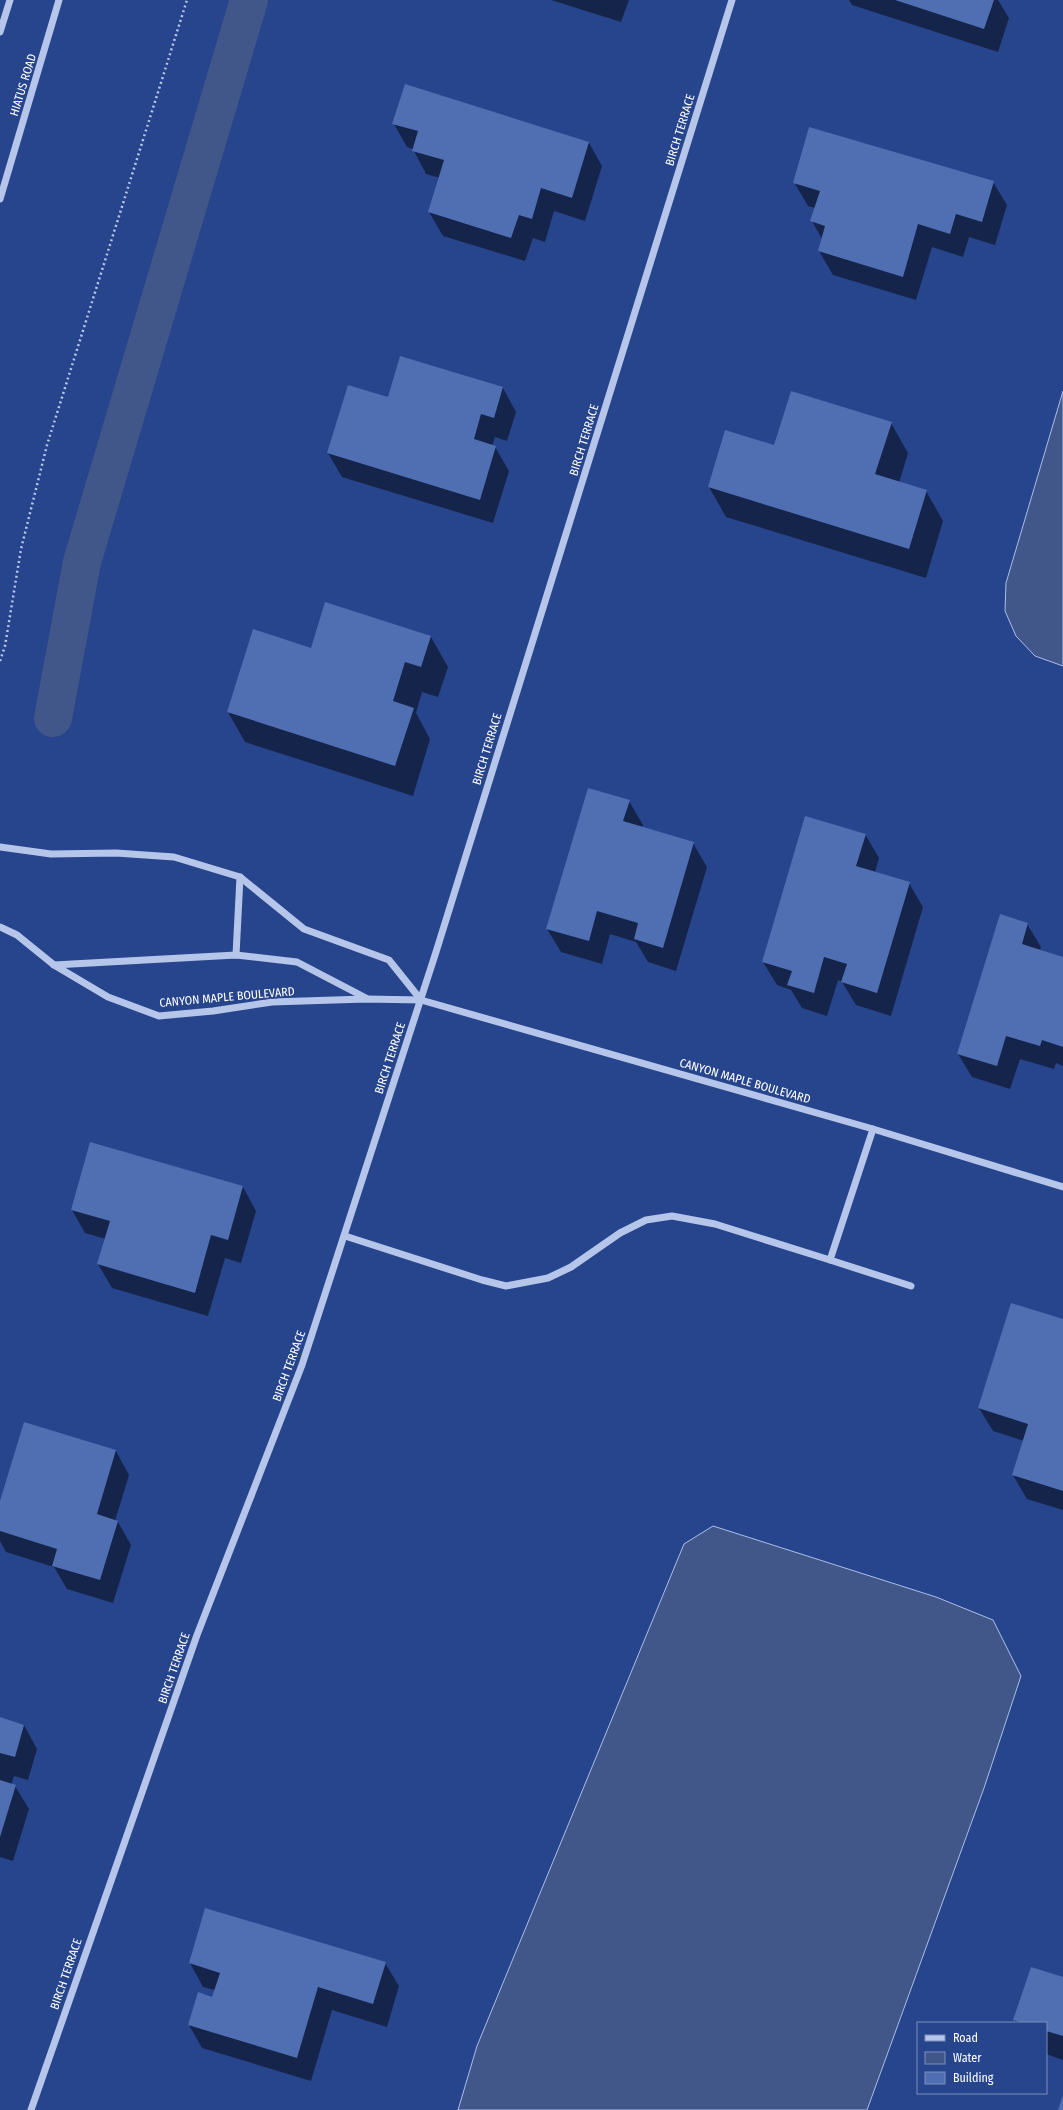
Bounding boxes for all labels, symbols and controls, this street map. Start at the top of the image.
street label: HIATUS ROAD [7,52,39,118]
street label: BIRCH TERRACE [662,92,698,168]
street label: BIRCH TERRACE [566,402,602,478]
street label: BIRCH TERRACE [469,711,505,787]
street label: CANYON MAPLE BOULEVARD [159,984,295,1010]
street label: BIRCH TERRACE [372,1020,408,1096]
street label: CANYON MAPLE BOULEVARD [678,1056,812,1106]
street label: BIRCH TERRACE [270,1328,308,1403]
street label: BIRCH TERRACE [155,1630,193,1706]
street label: BIRCH TERRACE [47,1936,85,2012]
legend [917,2022,1047,2094]
text: Road [953,2031,978,2045]
text: Water [953,2051,982,2065]
text: Building [953,2071,994,2085]

